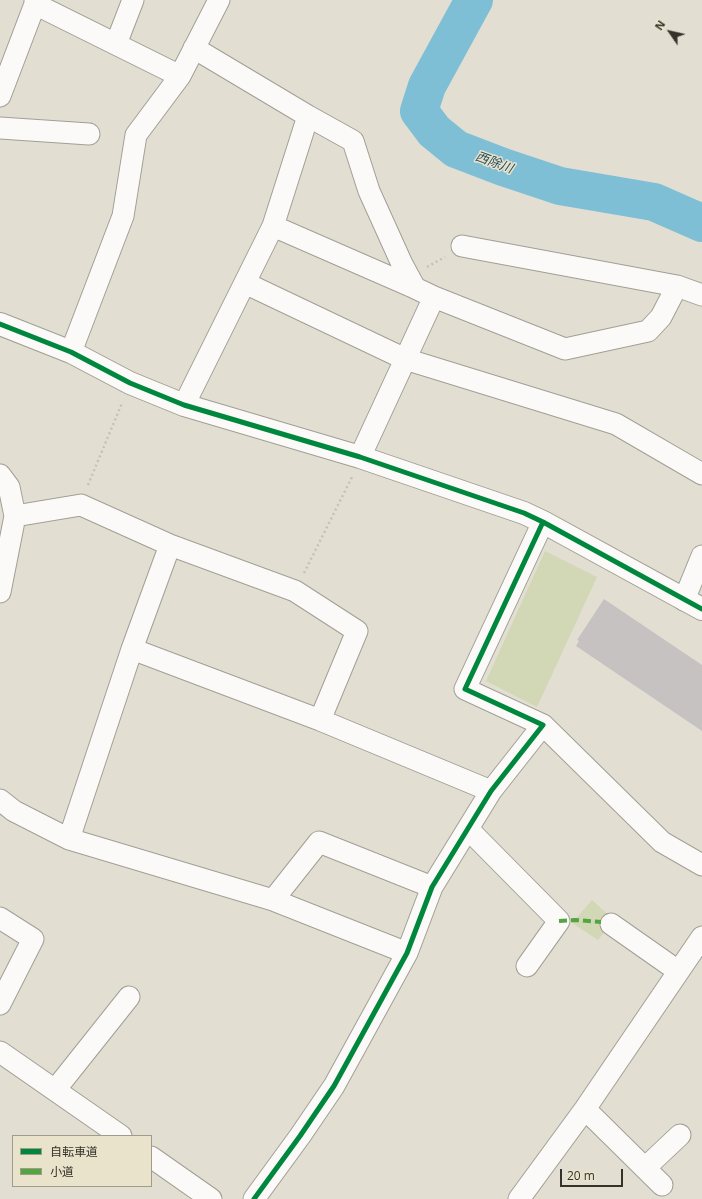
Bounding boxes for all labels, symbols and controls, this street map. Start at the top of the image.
north arrow [650,12,690,52]
text: N [651,17,668,33]
water label: 西除川 [473,149,515,177]
legend [12,1135,152,1187]
text: 自転車道 [50,1143,98,1160]
scale bar [562,1161,625,1187]
text: 小道 [50,1163,74,1180]
text: 20 m [567,1167,595,1184]

